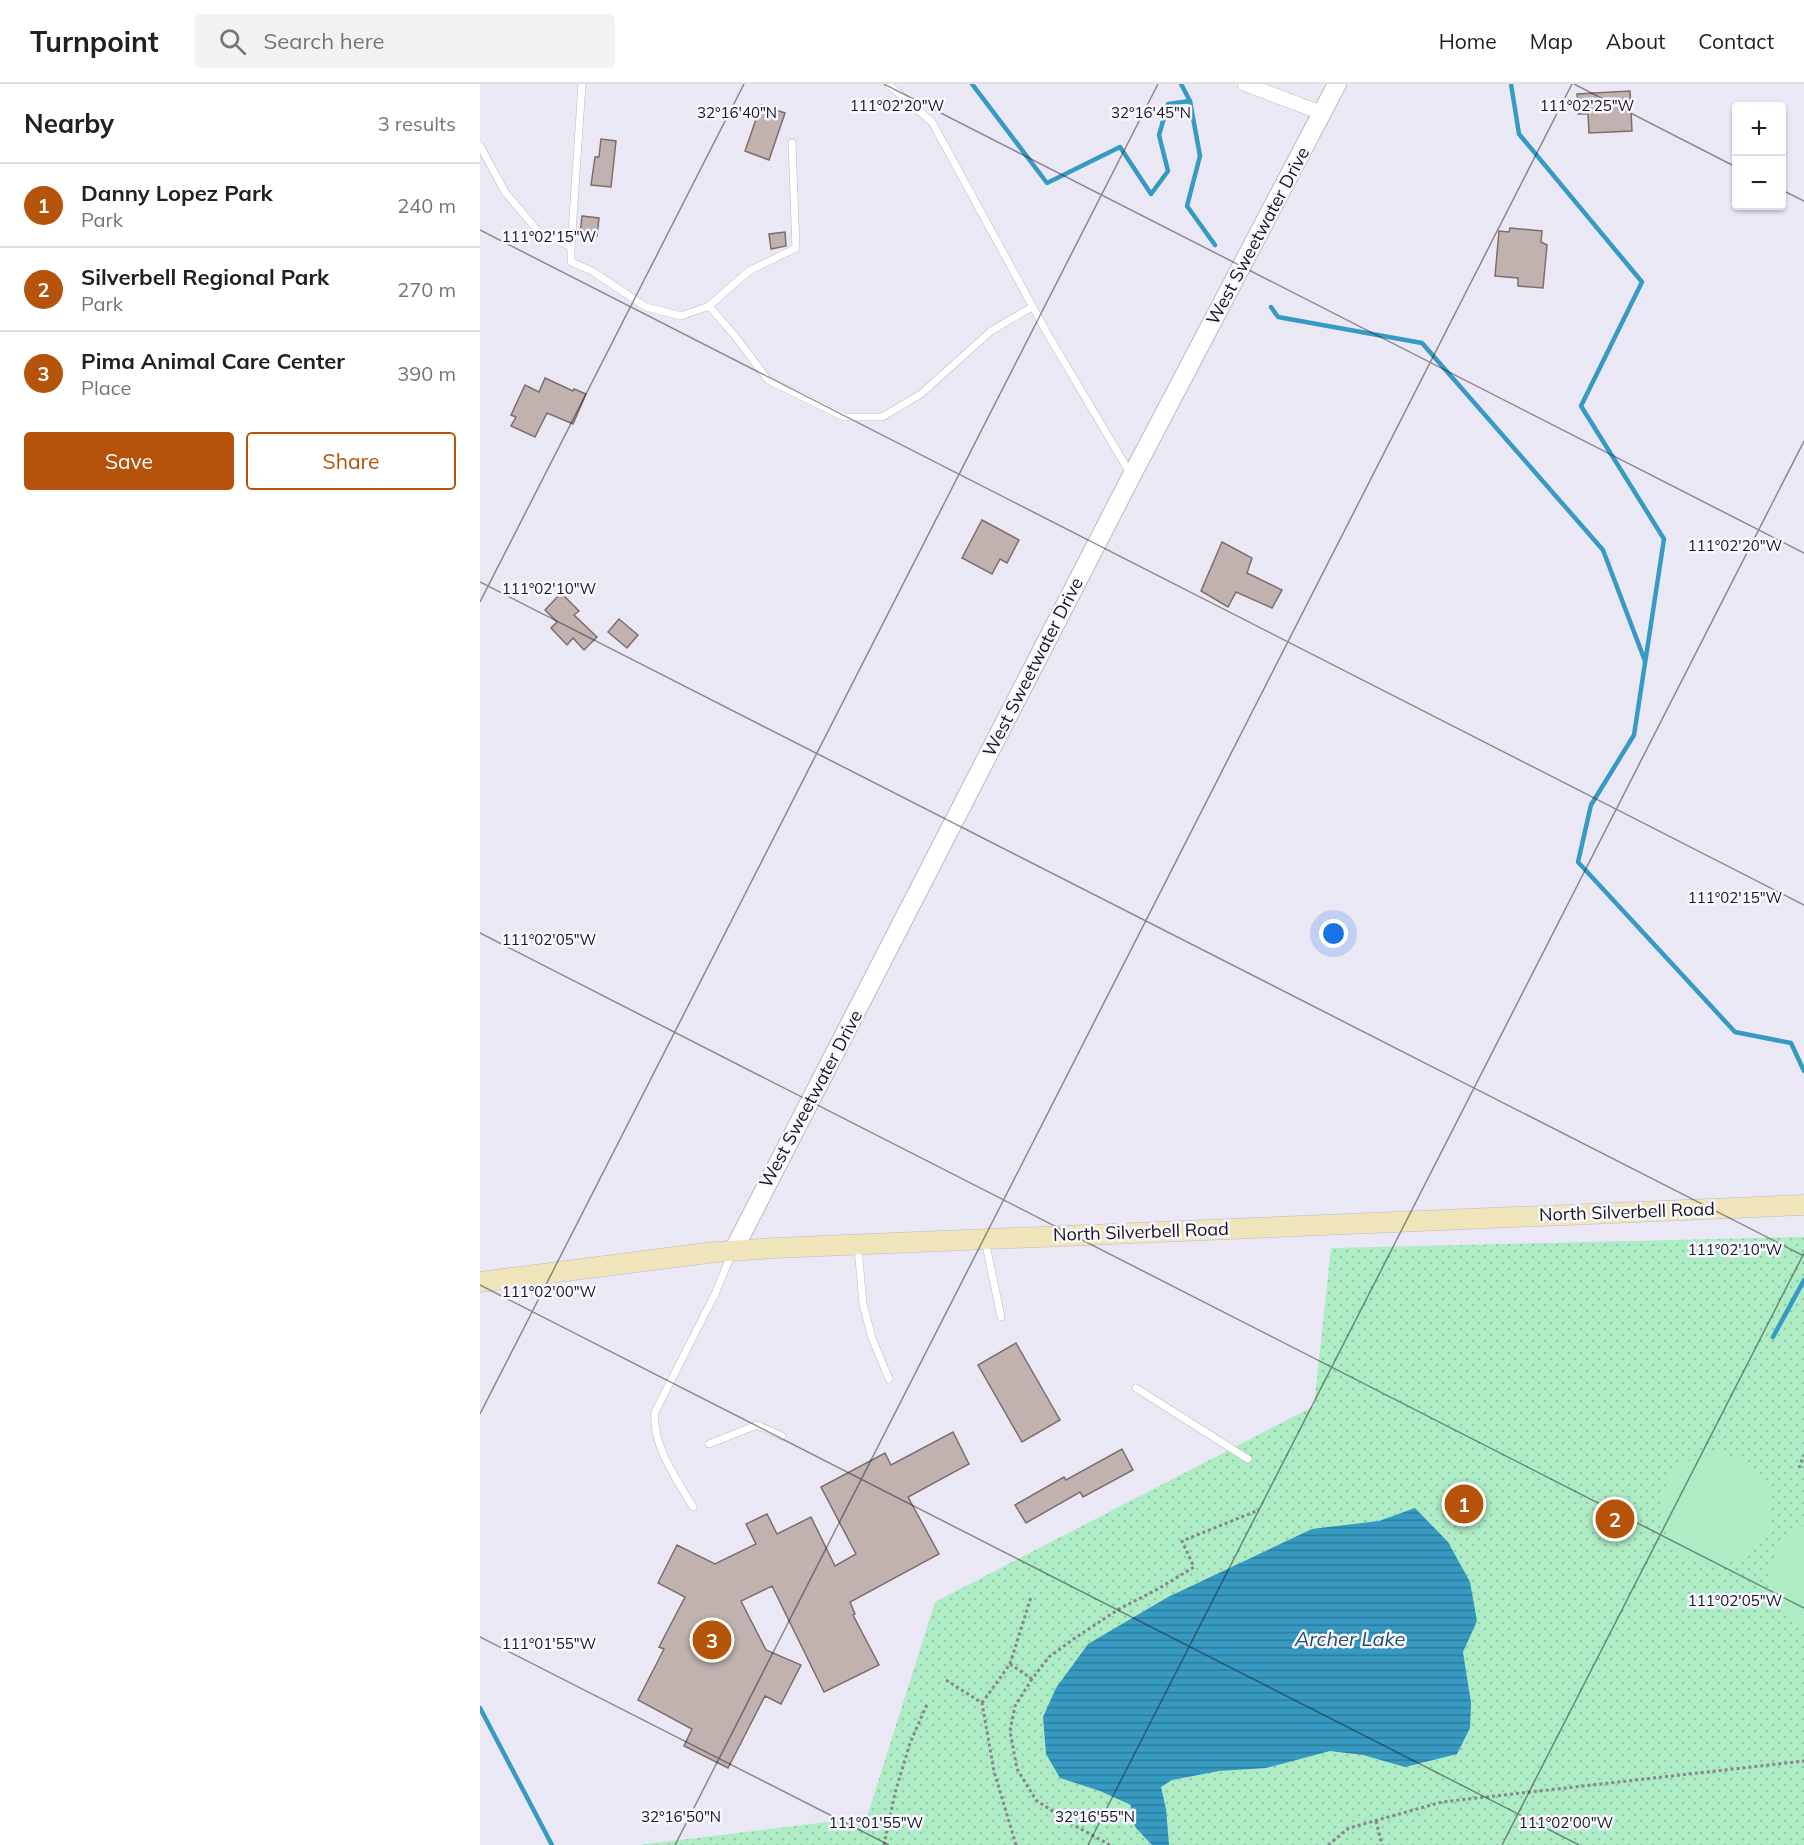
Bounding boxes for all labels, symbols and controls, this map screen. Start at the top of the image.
search box [195,14,615,68]
text: Turnpoint [30,24,159,59]
icon: search [216,25,249,58]
text: Search here [264,27,384,55]
text: Home [1439,28,1497,54]
text: Map [1530,28,1573,54]
text: About [1606,28,1665,54]
text: Contact [1698,28,1774,54]
text: 111°02'20"W [850,96,945,115]
text: 111°02'25"W [1540,96,1635,115]
map controls [1732,102,1786,210]
button: + [1732,102,1786,156]
text: 32°16'40"N [697,103,777,122]
text: 32°16'45"N [1111,103,1191,122]
text: Nearby [24,107,114,140]
text: 3 results [378,111,456,136]
street label: West Sweetwater Drive [1201,143,1314,329]
button: − [1732,156,1786,210]
text: Danny Lopez Park [81,179,273,207]
text: 1 [38,193,50,218]
text: 240 m [397,193,456,218]
text: Park [81,207,123,232]
text: 111°02'15"W [502,227,597,246]
text: Silverbell Regional Park [81,263,329,291]
text: 2 [38,277,50,302]
text: 270 m [397,277,456,302]
text: Park [81,291,123,316]
text: Pima Animal Care Center [81,347,345,375]
text: 3 [38,361,50,386]
text: 390 m [397,361,456,386]
text: Place [81,375,131,400]
button: Save [24,432,234,490]
button: Share [246,432,456,490]
text: 111°02'20"W [1688,536,1783,555]
street label: West Sweetwater Drive [977,573,1088,760]
text: 111°02'10"W [502,579,597,598]
text: 111°02'15"W [1688,888,1783,907]
your location [1319,919,1348,948]
text: 111°02'05"W [502,930,597,949]
street label: West Sweetwater Drive [754,1006,867,1192]
street label: North Silverbell Road [1539,1197,1715,1226]
street label: North Silverbell Road [1053,1217,1229,1246]
text: 111°02'10"W [1688,1240,1783,1259]
text: 111°02'00"W [502,1282,597,1301]
pin: 1 [1444,1482,1484,1526]
pin: 2 [1596,1496,1634,1542]
text: 111°02'05"W [1688,1591,1783,1610]
pin: 3 [692,1618,732,1662]
water label: Archer Lake [1294,1626,1405,1651]
text: 111°01'55"W [502,1634,597,1653]
text: 32°16'50"N [641,1807,721,1826]
text: 32°16'55"N [1055,1807,1135,1826]
text: 111°01'55"W [829,1813,924,1832]
text: 111°02'00"W [1519,1813,1614,1832]

